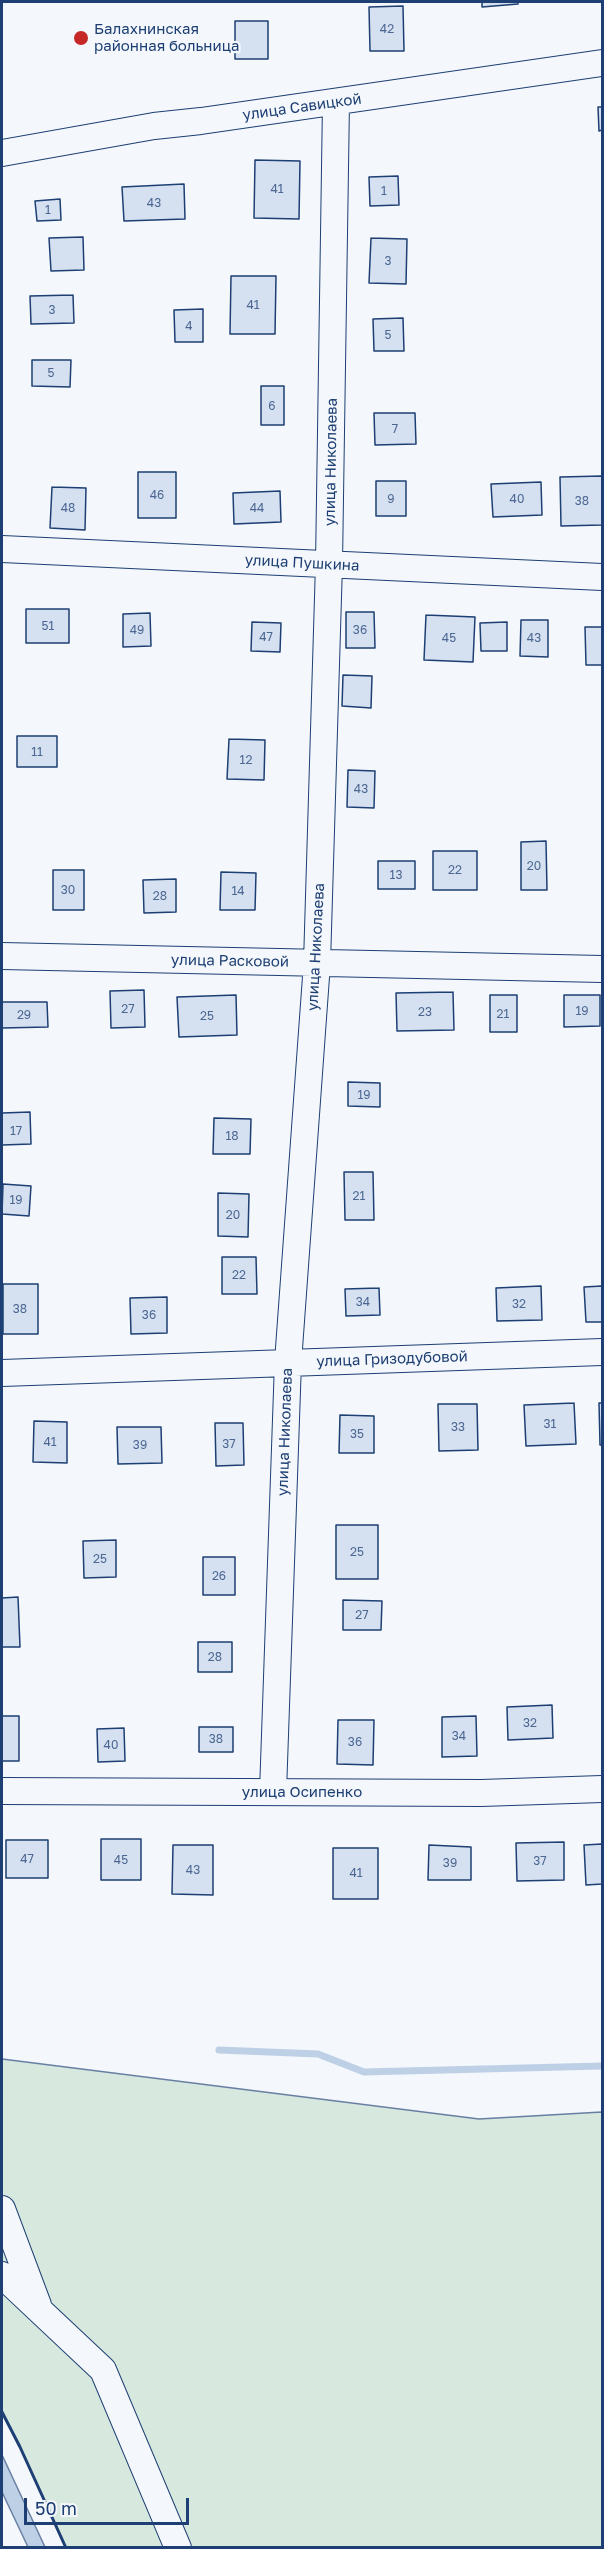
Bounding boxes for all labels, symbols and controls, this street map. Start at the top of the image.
place label: Балахнинская районная больница [94,20,240,55]
house number: 42 [380,22,394,36]
marker: Балахнинская районная больница [72,29,90,47]
street label: улица Савицкой [241,90,363,124]
house number: 41 [270,182,284,196]
house number: 1 [381,184,387,198]
house number: 43 [147,196,161,210]
house number: 1 [45,203,51,217]
house number: 3 [384,254,392,268]
house number: 41 [246,298,260,312]
house number: 3 [48,303,56,317]
house number: 4 [185,319,193,333]
house number: 5 [385,328,391,342]
house number: 5 [48,366,54,380]
street label: улица Николаева [321,398,341,526]
house number: 6 [268,399,276,413]
house number: 7 [392,422,398,436]
house number: 46 [150,488,164,502]
house number: 9 [387,492,395,506]
house number: 40 [510,492,524,506]
house number: 38 [575,494,589,508]
house number: 48 [61,501,75,515]
house number: 44 [250,501,264,515]
street label: улица Пушкина [244,551,360,575]
house number: 51 [42,619,54,633]
house number: 49 [130,623,144,637]
house number: 36 [353,623,367,637]
house number: 47 [259,630,273,644]
house number: 45 [442,631,456,645]
house number: 43 [527,631,541,645]
house number: 11 [31,745,43,759]
house number: 12 [240,753,252,767]
house number: 43 [354,782,368,796]
house number: 20 [527,859,541,873]
house number: 22 [448,863,462,877]
house number: 13 [390,868,402,882]
street label: улица Николаева [304,882,328,1012]
house number: 30 [61,883,75,897]
house number: 14 [231,884,245,898]
house number: 28 [153,889,167,903]
street label: улица Расковой [171,951,289,971]
house number: 27 [121,1002,135,1016]
house number: 19 [575,1004,589,1018]
house number: 23 [418,1005,432,1019]
house number: 21 [497,1007,509,1021]
house number: 29 [17,1008,31,1022]
house number: 25 [200,1009,214,1023]
house number: 19 [357,1088,371,1102]
house number: 17 [10,1124,22,1138]
house number: 18 [225,1129,239,1143]
house number: 21 [353,1189,365,1203]
house number: 19 [9,1193,23,1207]
house number: 20 [226,1208,240,1222]
house number: 22 [232,1268,246,1282]
house number: 34 [356,1295,370,1309]
house number: 32 [512,1297,526,1311]
house number: 38 [13,1302,27,1316]
house number: 36 [142,1308,156,1322]
street label: улица Гризодубовой [316,1347,468,1371]
street label: улица Николаева [274,1368,296,1496]
house number: 31 [544,1417,556,1431]
house number: 33 [451,1420,465,1434]
house number: 35 [350,1427,364,1441]
house number: 41 [43,1435,57,1449]
house number: 37 [222,1437,236,1451]
house number: 39 [133,1438,147,1452]
house number: 25 [350,1545,364,1559]
house number: 25 [93,1552,107,1566]
house number: 26 [212,1569,226,1583]
house number: 27 [355,1608,369,1622]
house number: 28 [208,1650,222,1664]
house number: 32 [523,1716,537,1730]
house number: 34 [452,1729,466,1743]
house number: 38 [209,1732,223,1746]
house number: 36 [348,1735,362,1749]
house number: 40 [104,1738,118,1752]
street label: улица Осипенко [242,1783,362,1801]
house number: 47 [20,1852,34,1866]
house number: 45 [114,1853,128,1867]
house number: 37 [533,1854,547,1868]
house number: 39 [443,1856,457,1870]
house number: 43 [186,1863,200,1877]
house number: 41 [349,1866,363,1880]
scale bar [27,2486,192,2524]
text: 50 m [35,2497,77,2519]

